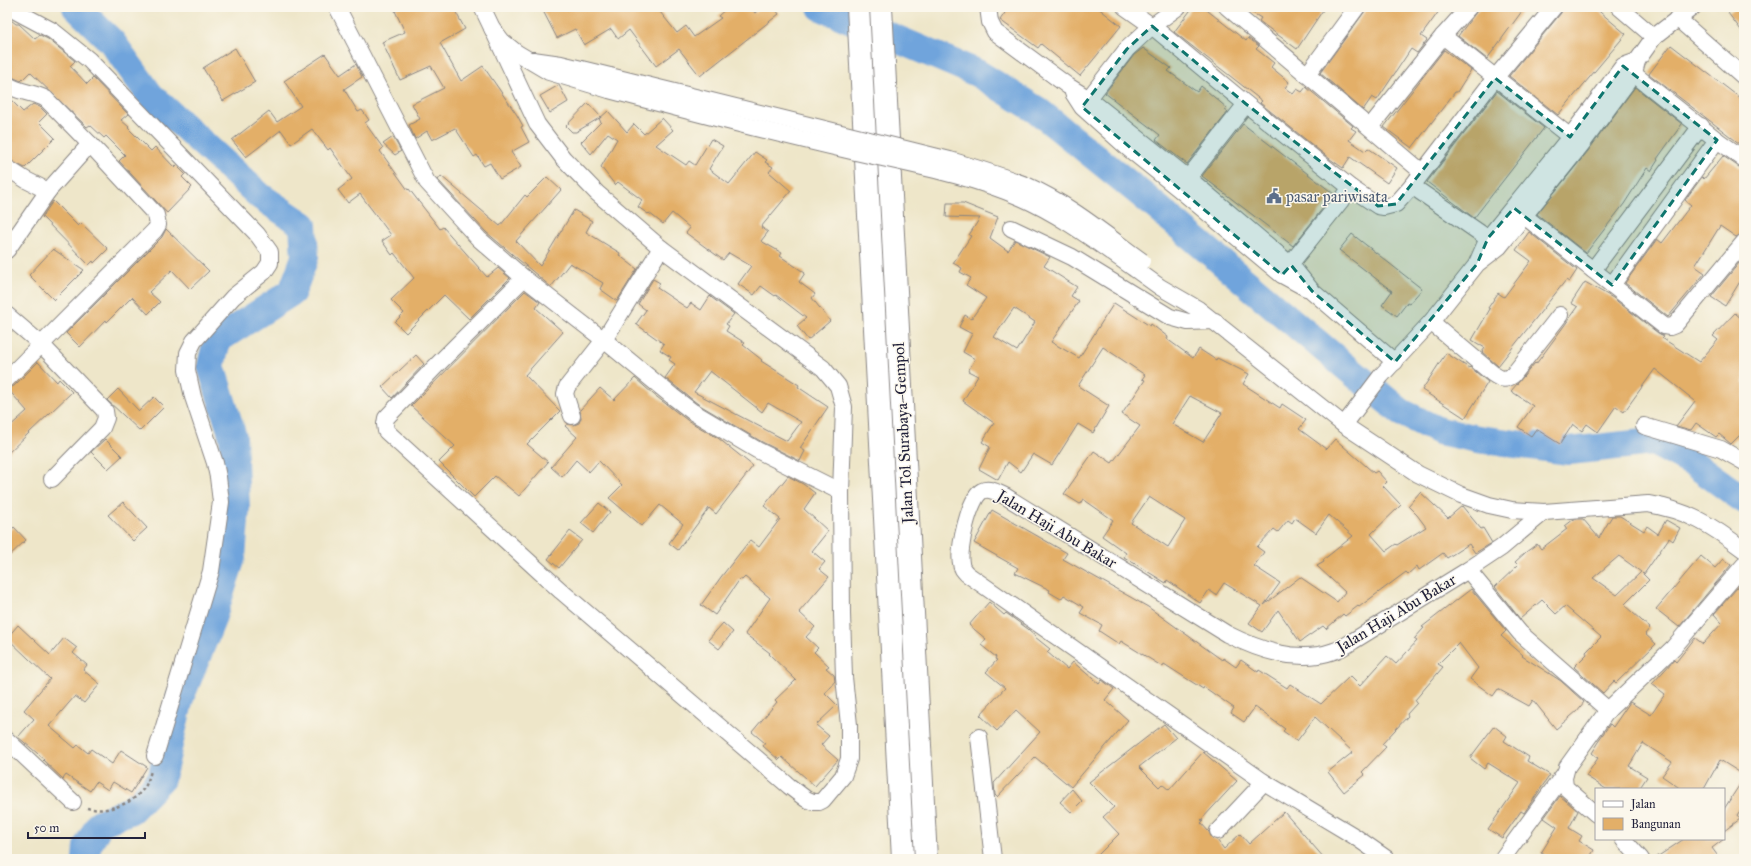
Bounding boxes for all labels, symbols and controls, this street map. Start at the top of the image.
public building icon: pasar pariwisata [1265,187,1283,205]
place label: pasar pariwisata [1285,187,1388,206]
street label: Jalan Tol Surabaya–Gempol [889,341,918,526]
street label: Jalan Haji Abu Bakar [991,485,1120,573]
street label: Jalan Haji Abu Bakar [1331,570,1460,658]
legend [1595,788,1725,840]
text: Jalan [1629,797,1656,812]
scale bar [28,814,145,840]
text: Bangunan [1631,817,1681,832]
text: 50 m [34,821,59,835]

